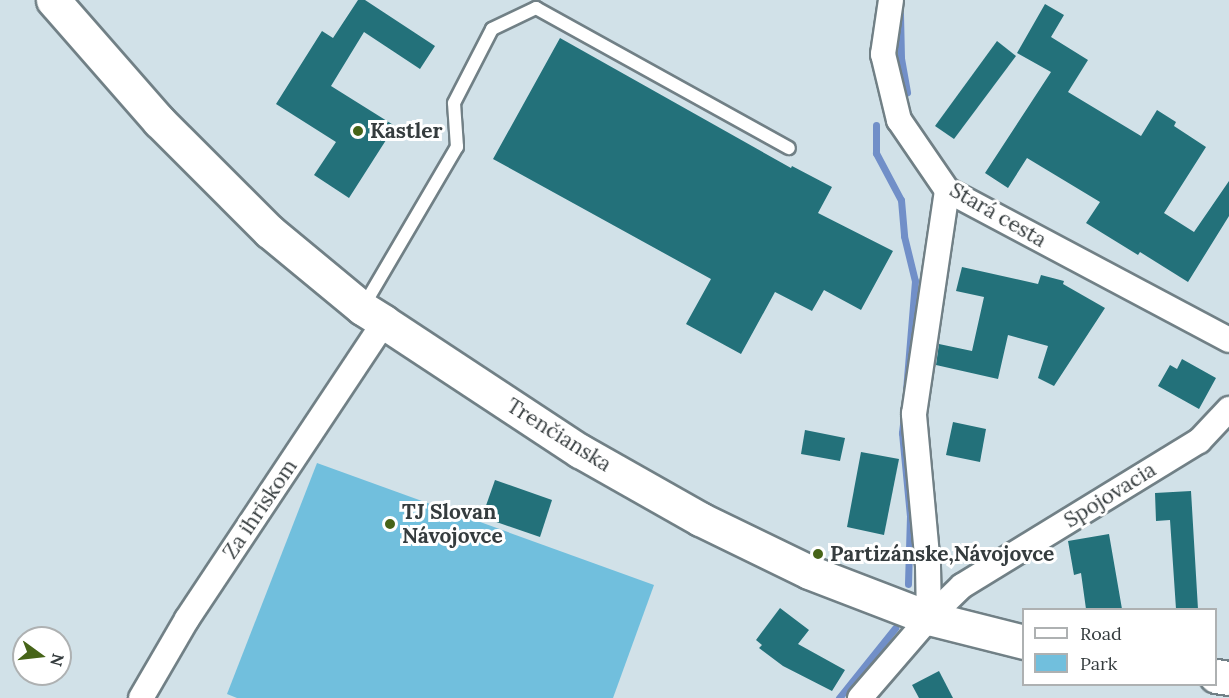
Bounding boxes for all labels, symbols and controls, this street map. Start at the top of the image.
place label: Kastler [370,118,443,144]
marker: Kastler [351,124,365,138]
street label: Stará cesta [945,177,1051,253]
street label: Trenčianska [502,393,616,477]
street label: Za ihriskom [218,454,302,564]
street label: Spojovacia [1059,457,1161,533]
place label: TJ Slovan Návojovce [402,499,503,549]
marker: TJ Slovan Návojovce [383,517,397,531]
place label: Partizánske,Návojovce [830,541,1054,567]
marker: Partizánske,Návojovce [811,547,825,561]
legend [1022,608,1217,686]
text: Road [1080,622,1122,645]
north arrow [12,626,72,686]
text: N [46,652,69,669]
text: Park [1080,652,1117,675]

